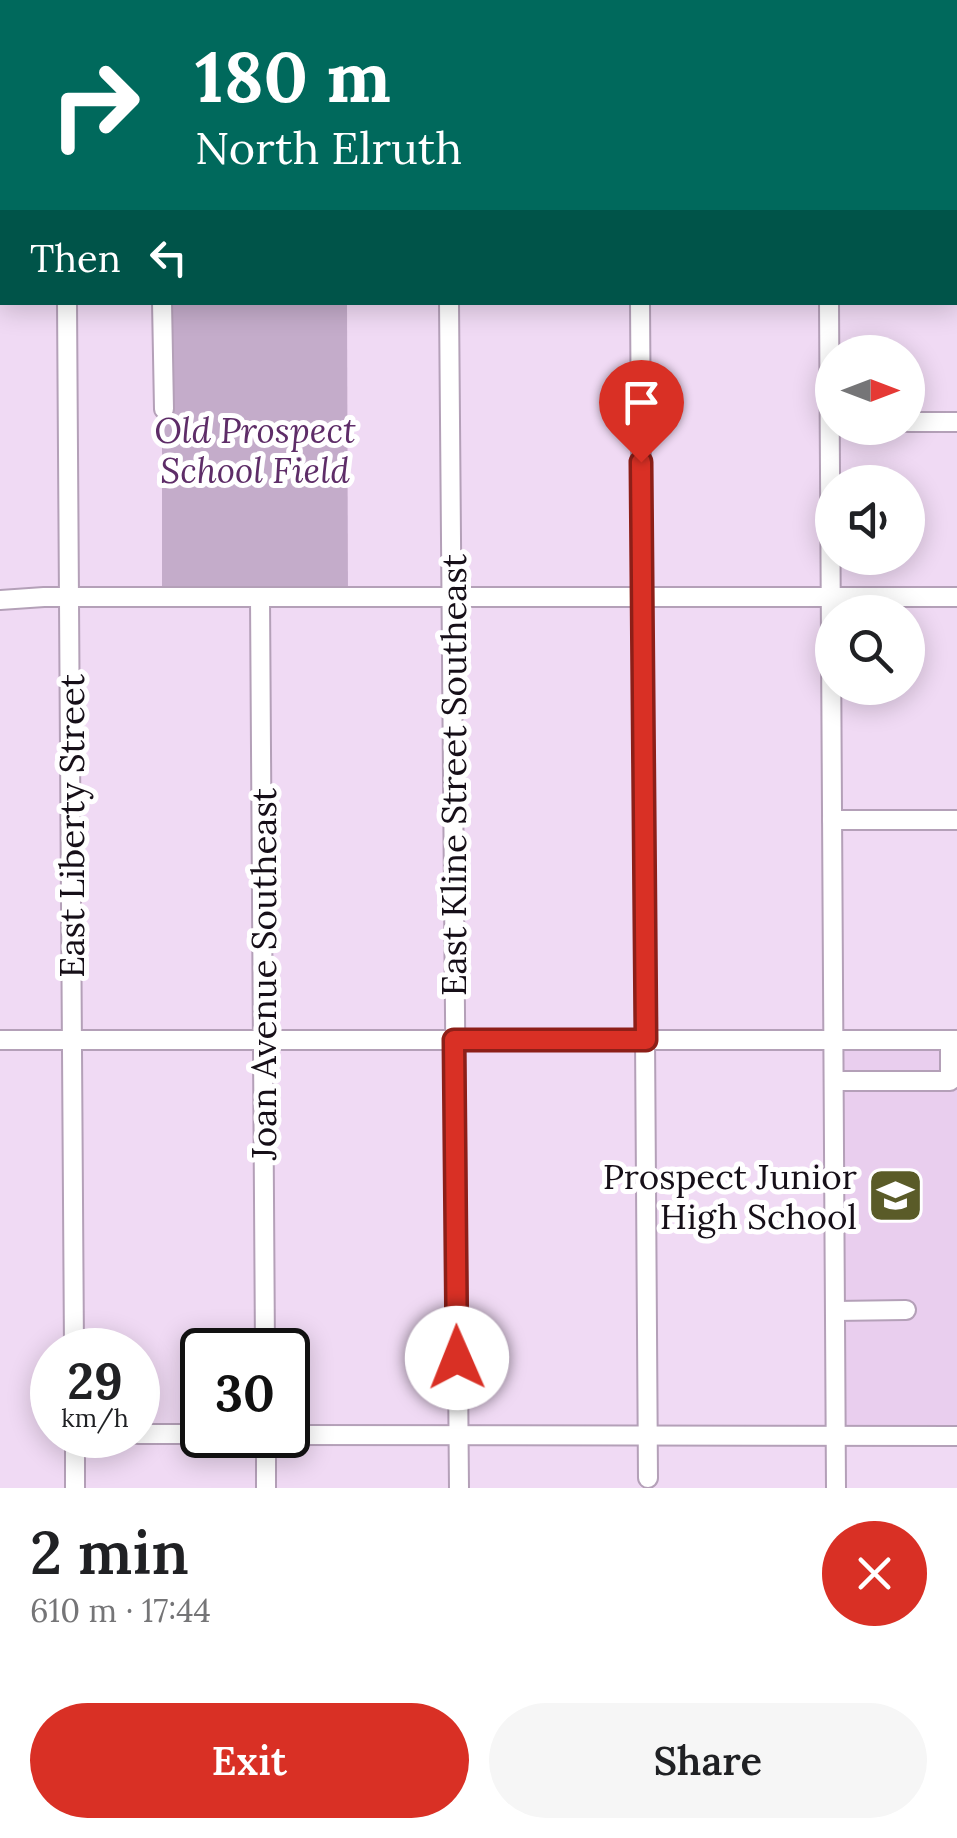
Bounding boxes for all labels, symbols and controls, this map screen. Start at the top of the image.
text: 180 m [195,32,391,121]
icon: right [30,40,160,170]
text: North Elruth [195,119,462,176]
icon: left [141,230,196,285]
text: Then [30,234,121,282]
north arrow [815,335,925,445]
map controls [815,335,925,705]
pin [599,360,684,463]
icon: arrive [614,375,669,430]
park label: Old Prospect School Field [154,408,356,493]
button: sound [815,465,925,575]
street label: East Kline Street Southeast [431,553,476,996]
button: search [815,595,925,705]
street label: East Liberty Street [49,673,94,978]
street label: Joan Avenue Southeast [241,787,286,1161]
place label: Prospect Junior High School [603,1154,857,1239]
school or university icon: Prospect Junior High School [866,1166,926,1226]
position arrow [405,1306,509,1410]
speed limit sign: 30 [180,1328,310,1458]
text: 29 [67,1349,123,1413]
text: km/h [61,1402,129,1434]
text: 2 min [30,1514,189,1590]
button: close [822,1521,927,1626]
text: 610 m · 17:44 [30,1590,211,1631]
button: Exit [30,1703,469,1818]
button: Share [489,1703,927,1818]

